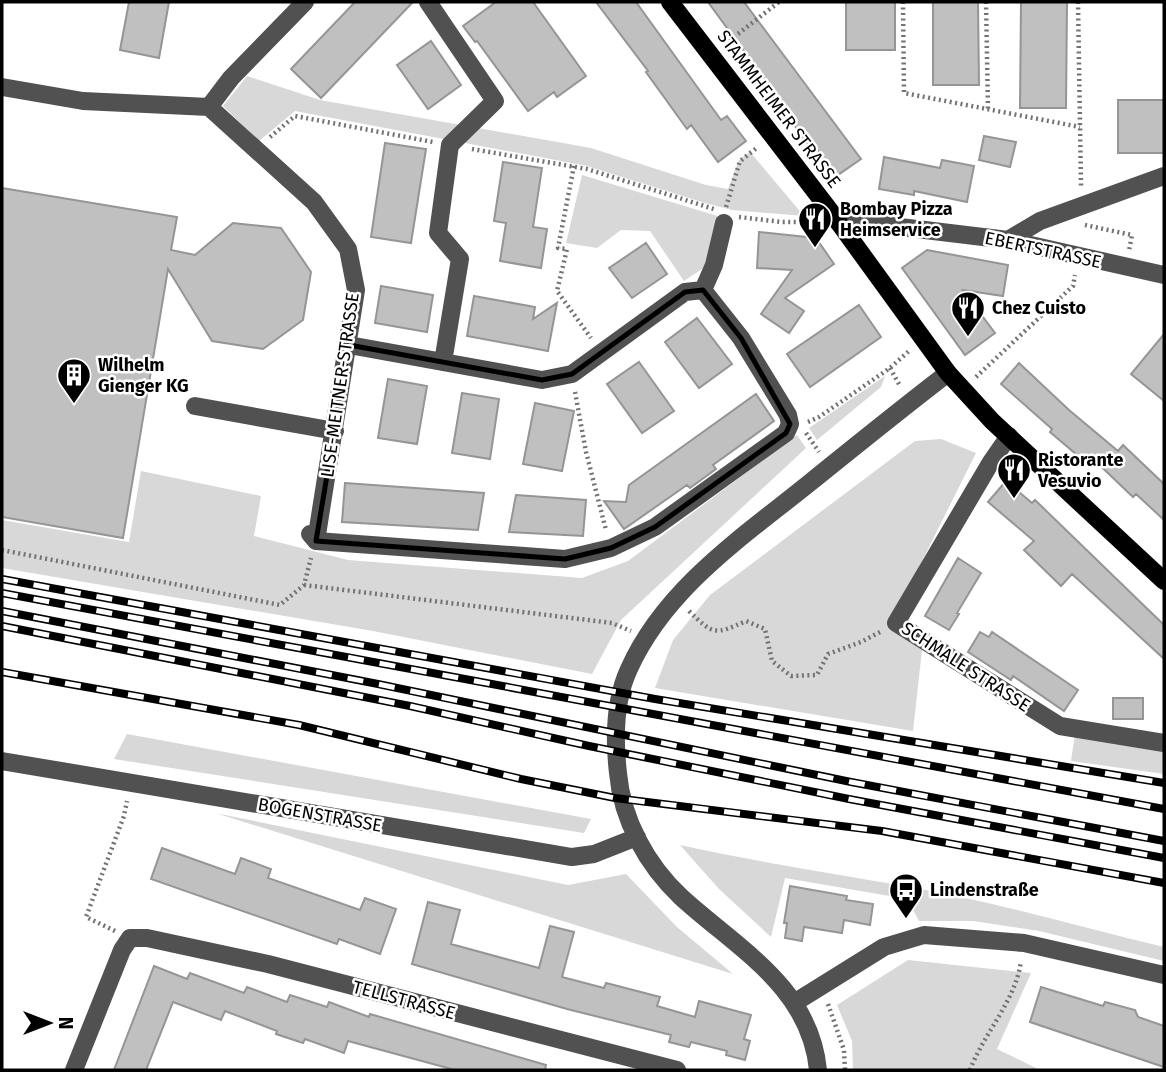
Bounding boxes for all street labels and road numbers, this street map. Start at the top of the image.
street label: STAMMHEIMER STRASSE [713,26,845,192]
street label: EBERTSTRASSE [983,227,1103,273]
street label: LISE-MEITNER-STRASSE [316,291,364,479]
street label: SCHMALE STRASSE [898,617,1034,717]
street label: BOGENSTRASSE [256,793,384,837]
street label: TELLSTRASSE [350,976,458,1024]

